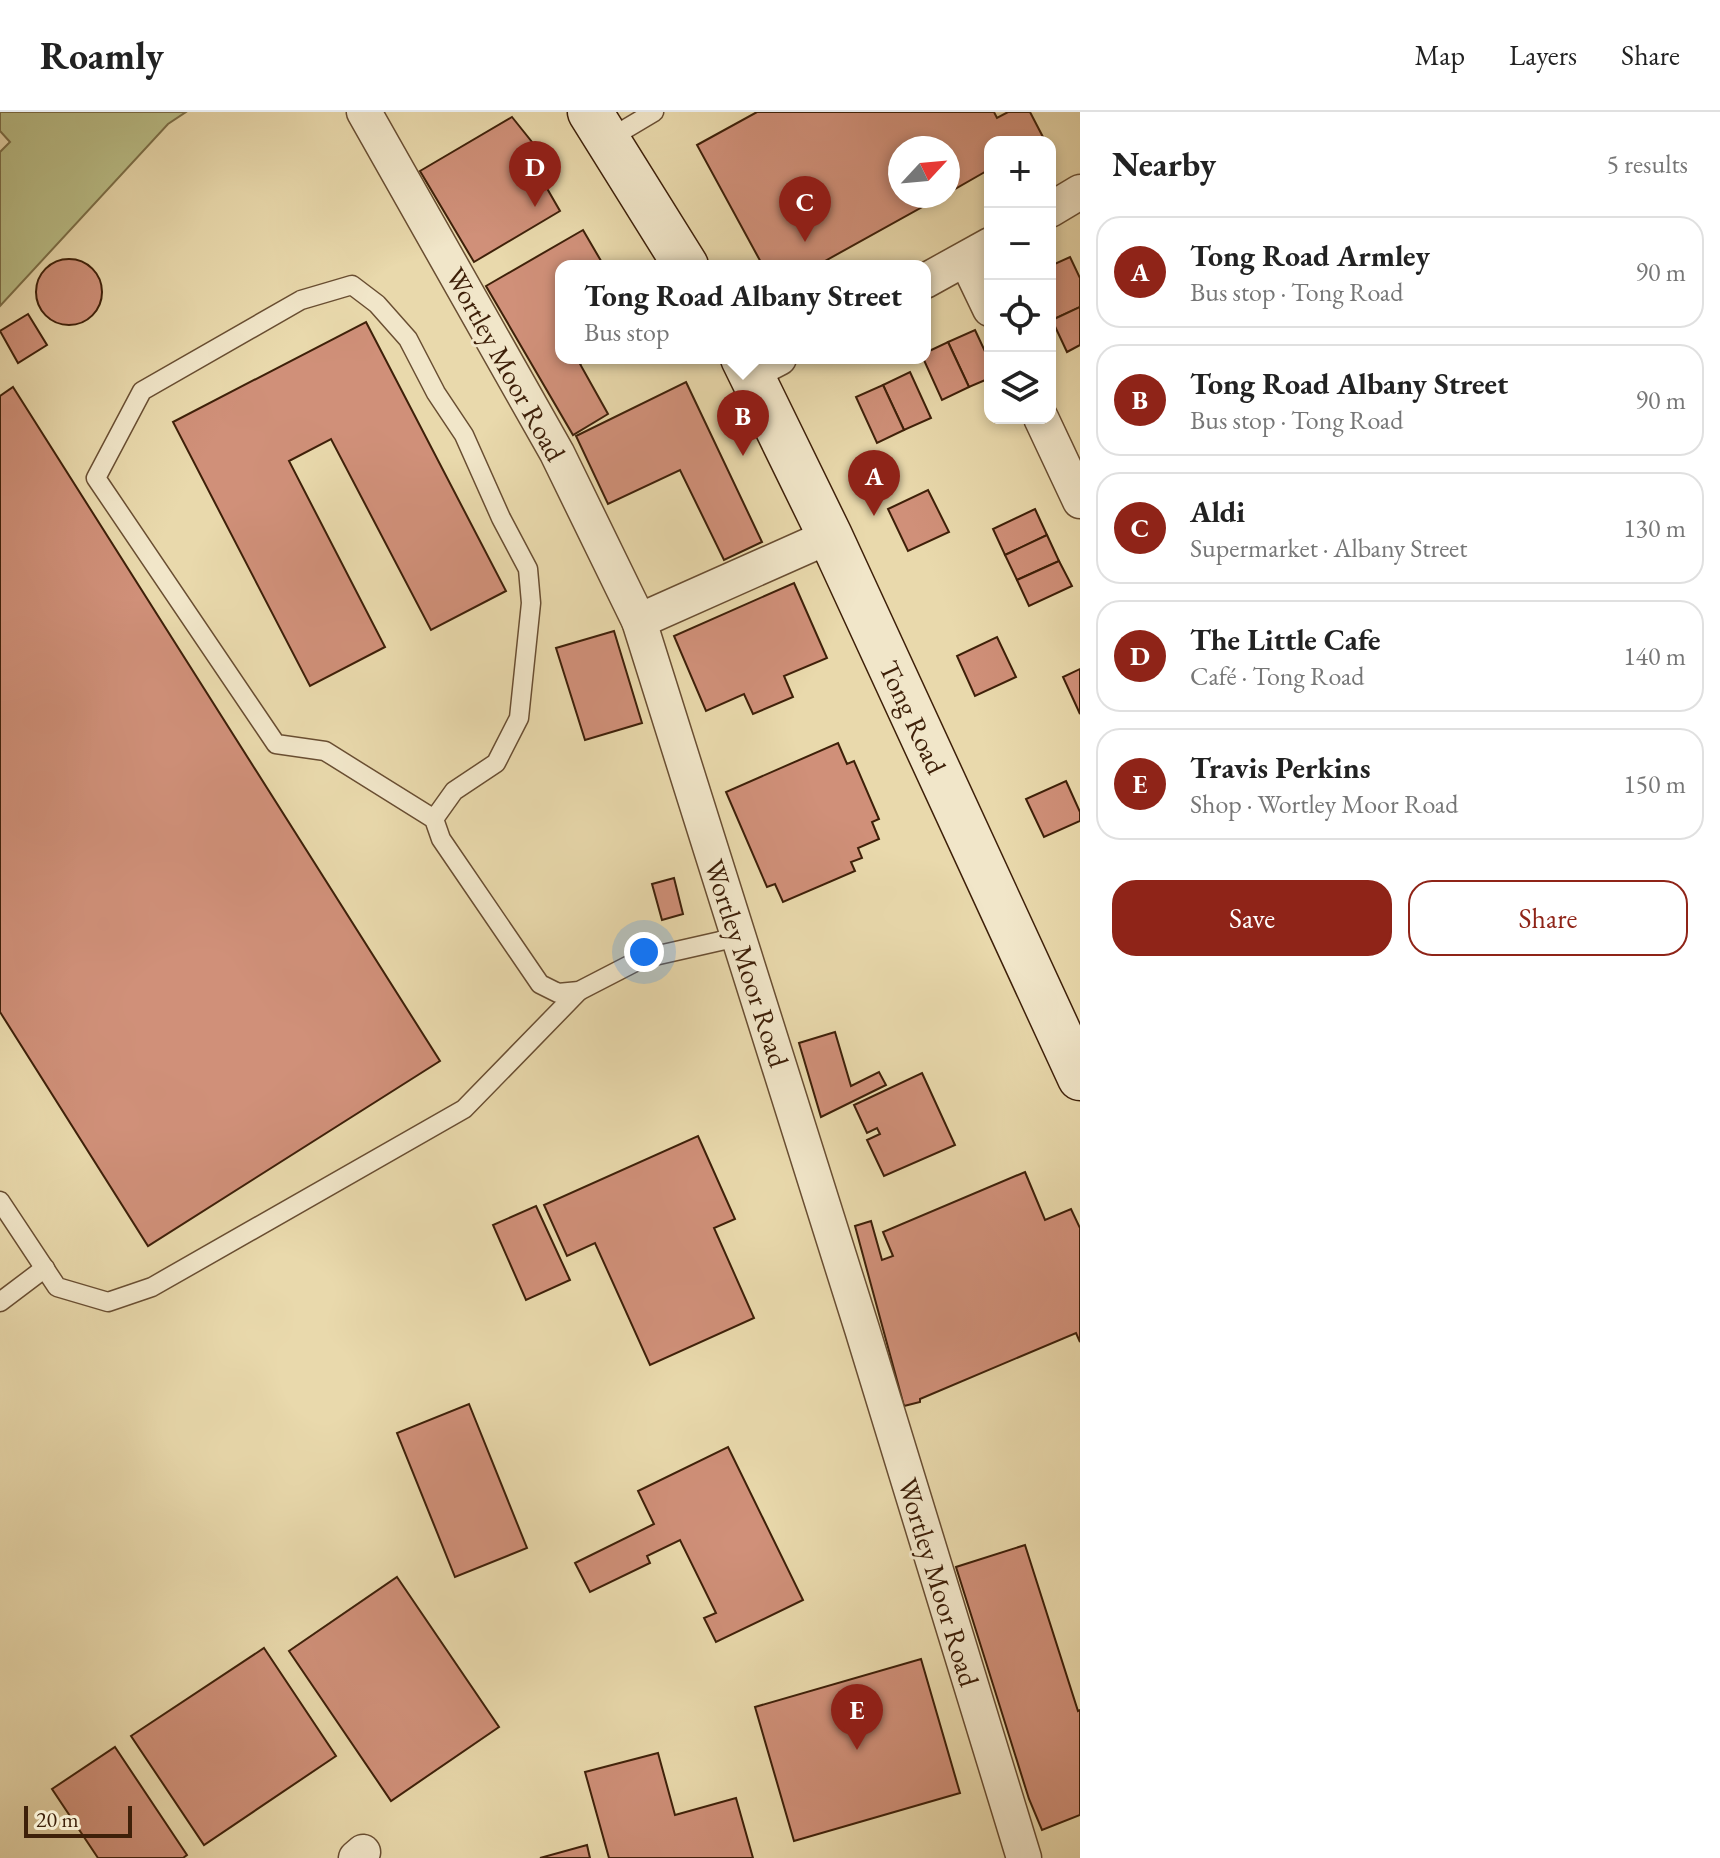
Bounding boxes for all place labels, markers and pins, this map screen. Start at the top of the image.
pin: D [509,141,561,207]
pin: C [779,176,831,242]
pin: B [717,390,769,456]
pin: A [848,450,900,516]
pin: E [831,1684,883,1750]

